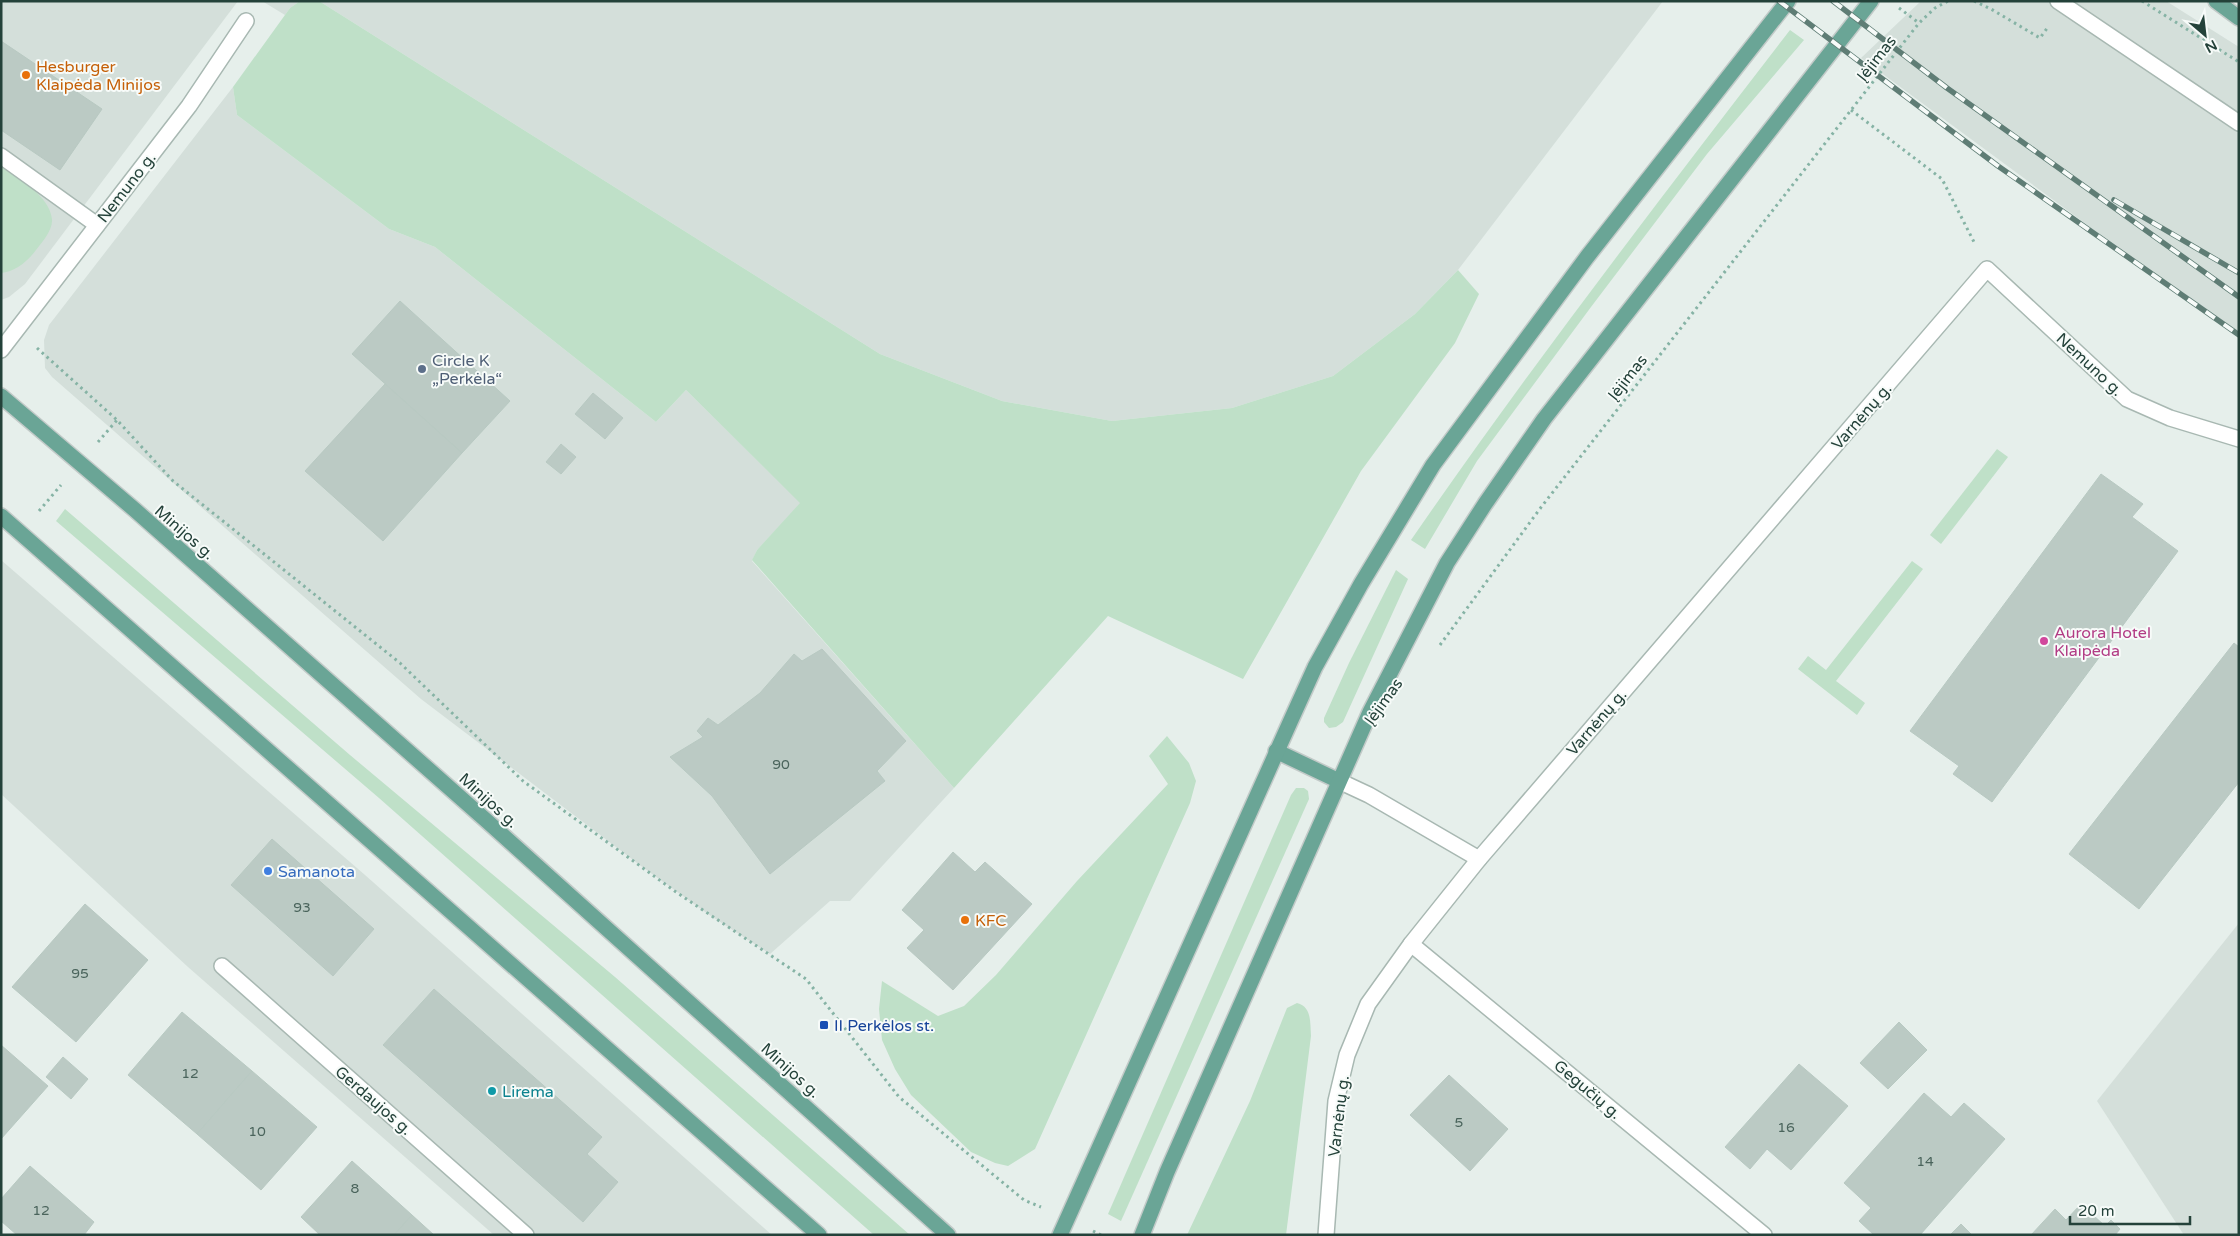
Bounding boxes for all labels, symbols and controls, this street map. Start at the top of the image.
north arrow [2180,10,2230,60]
street label: Įėjimas [1853,32,1901,86]
text: N [2202,36,2220,56]
place label: Hesburger Klaipėda Minijos [36,57,161,95]
marker: Hesburger Klaipėda Minijos [20,69,32,81]
street label: Nemuno g. [93,148,161,227]
street label: Nemuno g. [2052,329,2127,401]
place label: Circle K „Perkėla“ [432,351,502,389]
street label: Įėjimas [1604,351,1652,405]
marker: Circle K „Perkėla“ [416,363,428,375]
street label: Varnėnų g. [1827,379,1896,454]
street label: Minijos g. [150,501,218,564]
place label: Aurora Hotel Klaipėda [2054,623,2151,661]
marker: Aurora Hotel Klaipėda [2038,635,2050,647]
street label: Įėjimas [1360,674,1407,729]
street label: Varnėnų g. [1562,685,1631,760]
house number: 90 [772,756,790,773]
street label: Minijos g. [455,769,522,833]
place label: Samanota [278,862,355,882]
marker: Samanota [262,865,274,877]
house number: 93 [293,899,311,916]
place label: KFC [975,911,1006,931]
marker: KFC [959,914,971,926]
house number: 95 [71,965,89,982]
place label: II Perkėlos st. [834,1016,934,1036]
marker: II Perkėlos st. [818,1019,830,1031]
street label: Minijos g. [757,1039,824,1103]
street label: Gegučių g. [1550,1056,1625,1124]
street label: Gerdaujos g. [331,1062,416,1140]
house number: 12 [181,1065,199,1082]
street label: Varnėnų g. [1324,1074,1354,1158]
place label: Lirema [502,1082,554,1102]
marker: Lirema [486,1085,498,1097]
house number: 5 [1455,1114,1463,1131]
house number: 16 [1777,1119,1795,1136]
house number: 10 [248,1123,266,1140]
house number: 14 [1916,1153,1934,1170]
house number: 8 [351,1180,360,1197]
scale bar [2070,1194,2190,1226]
house number: 12 [32,1202,50,1219]
text: 20 m [2078,1202,2115,1220]

